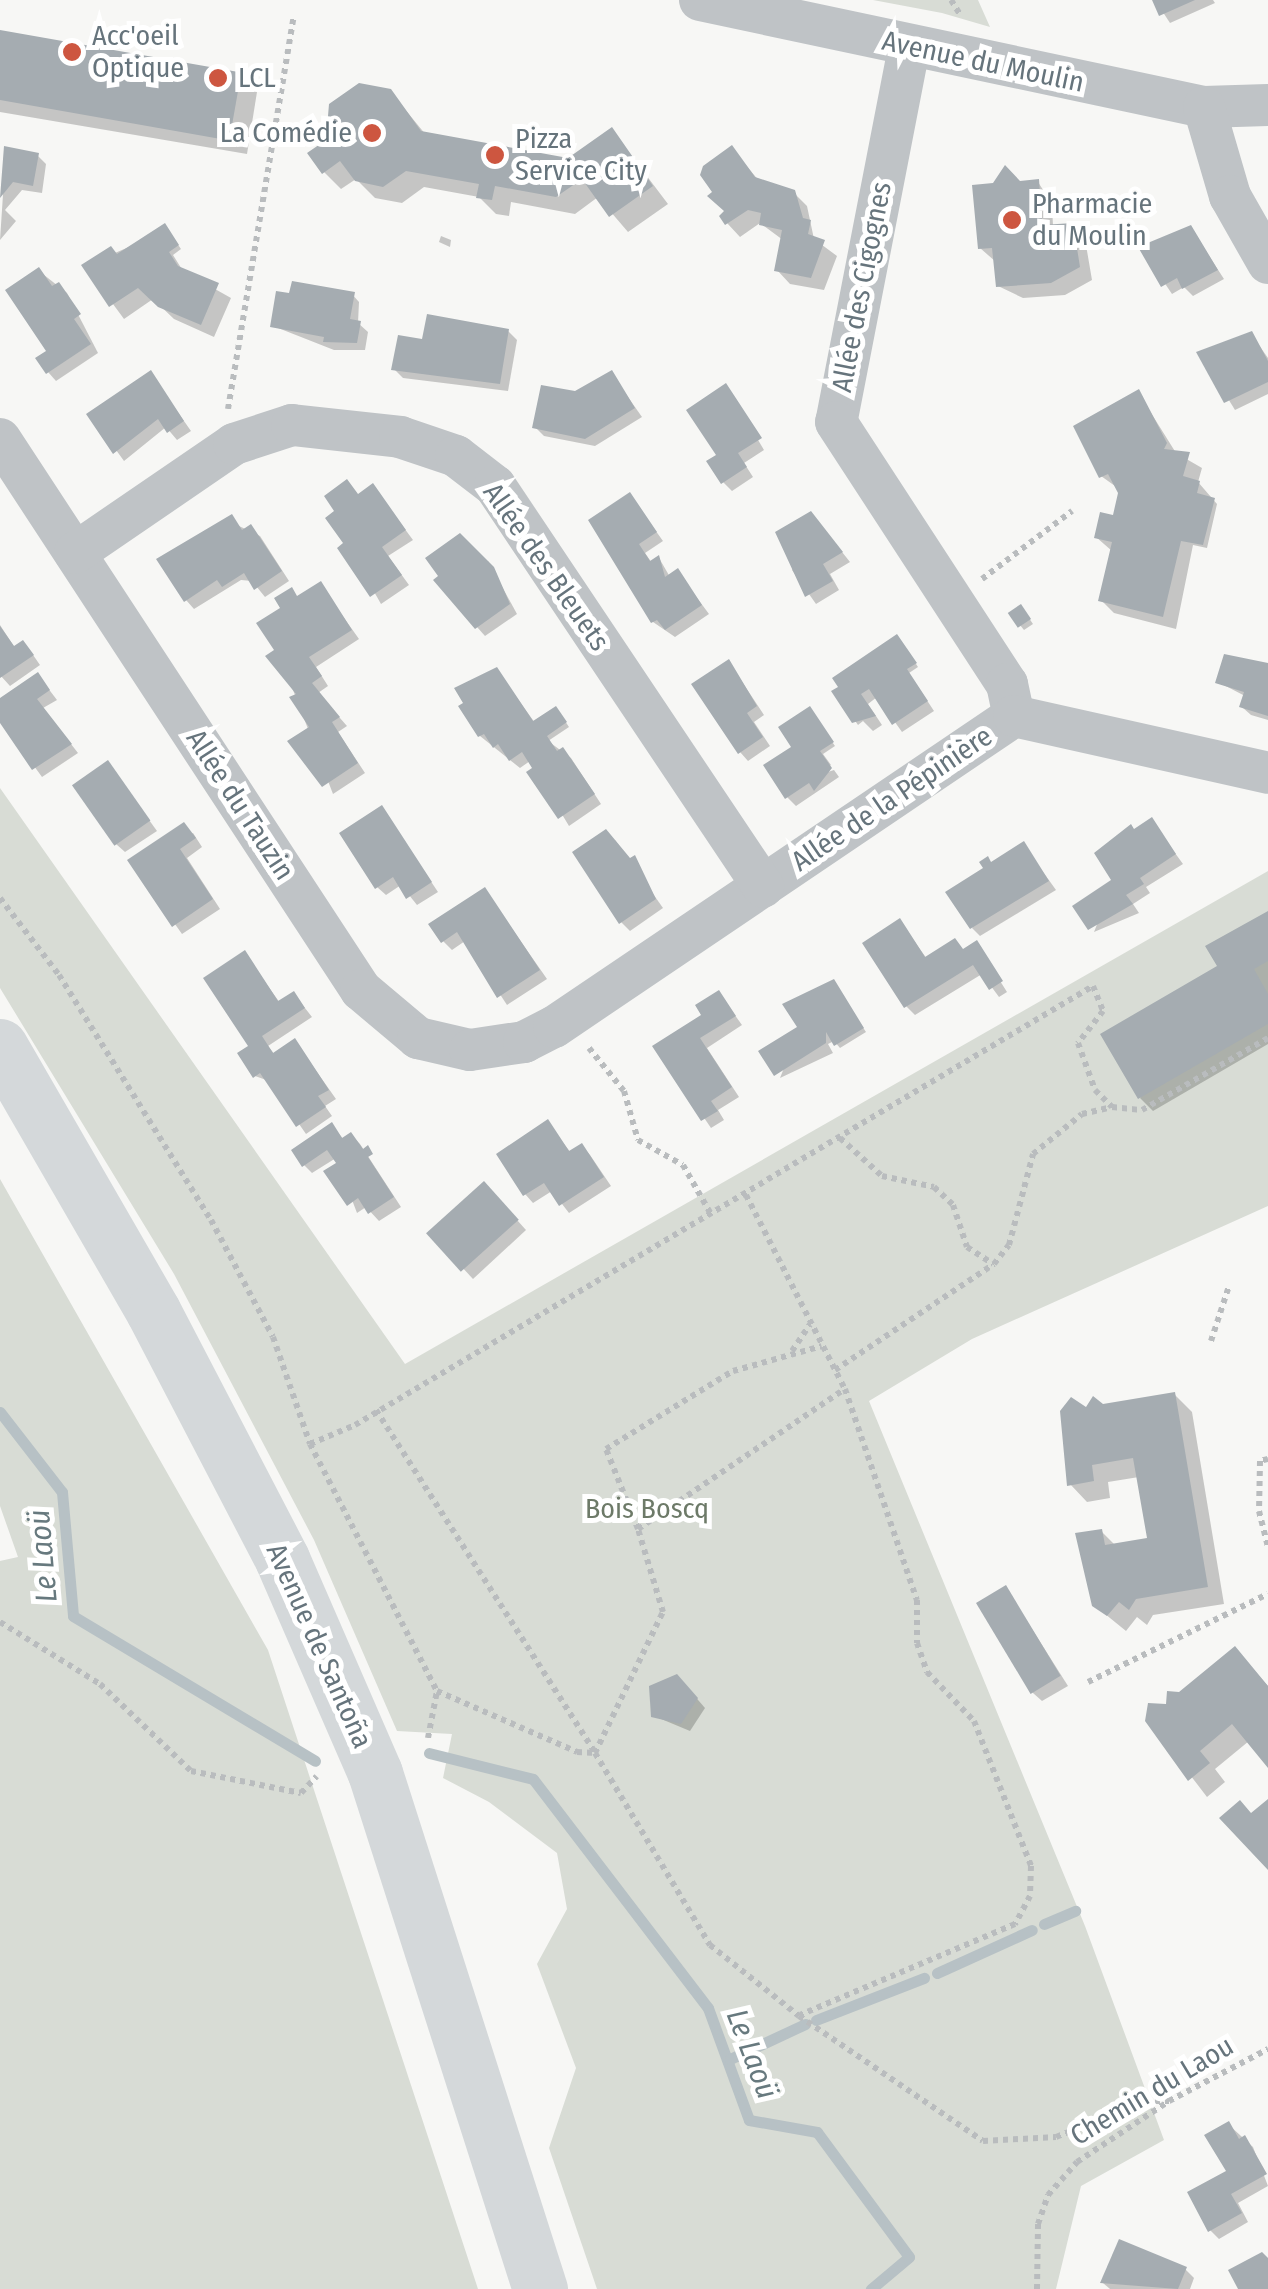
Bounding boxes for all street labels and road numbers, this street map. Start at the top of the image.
street label: Avenue du Moulin [879,24,1087,100]
street label: Allée des Cigognes [825,179,899,395]
street label: Allée des Bleuets [476,477,616,657]
street label: Allée de la Pépinière [785,719,999,879]
street label: Allée du Tauzin [179,723,301,887]
street label: Avenue de Santoña [259,1538,379,1754]
street label: Chemin du Laou [1064,2029,1240,2153]

